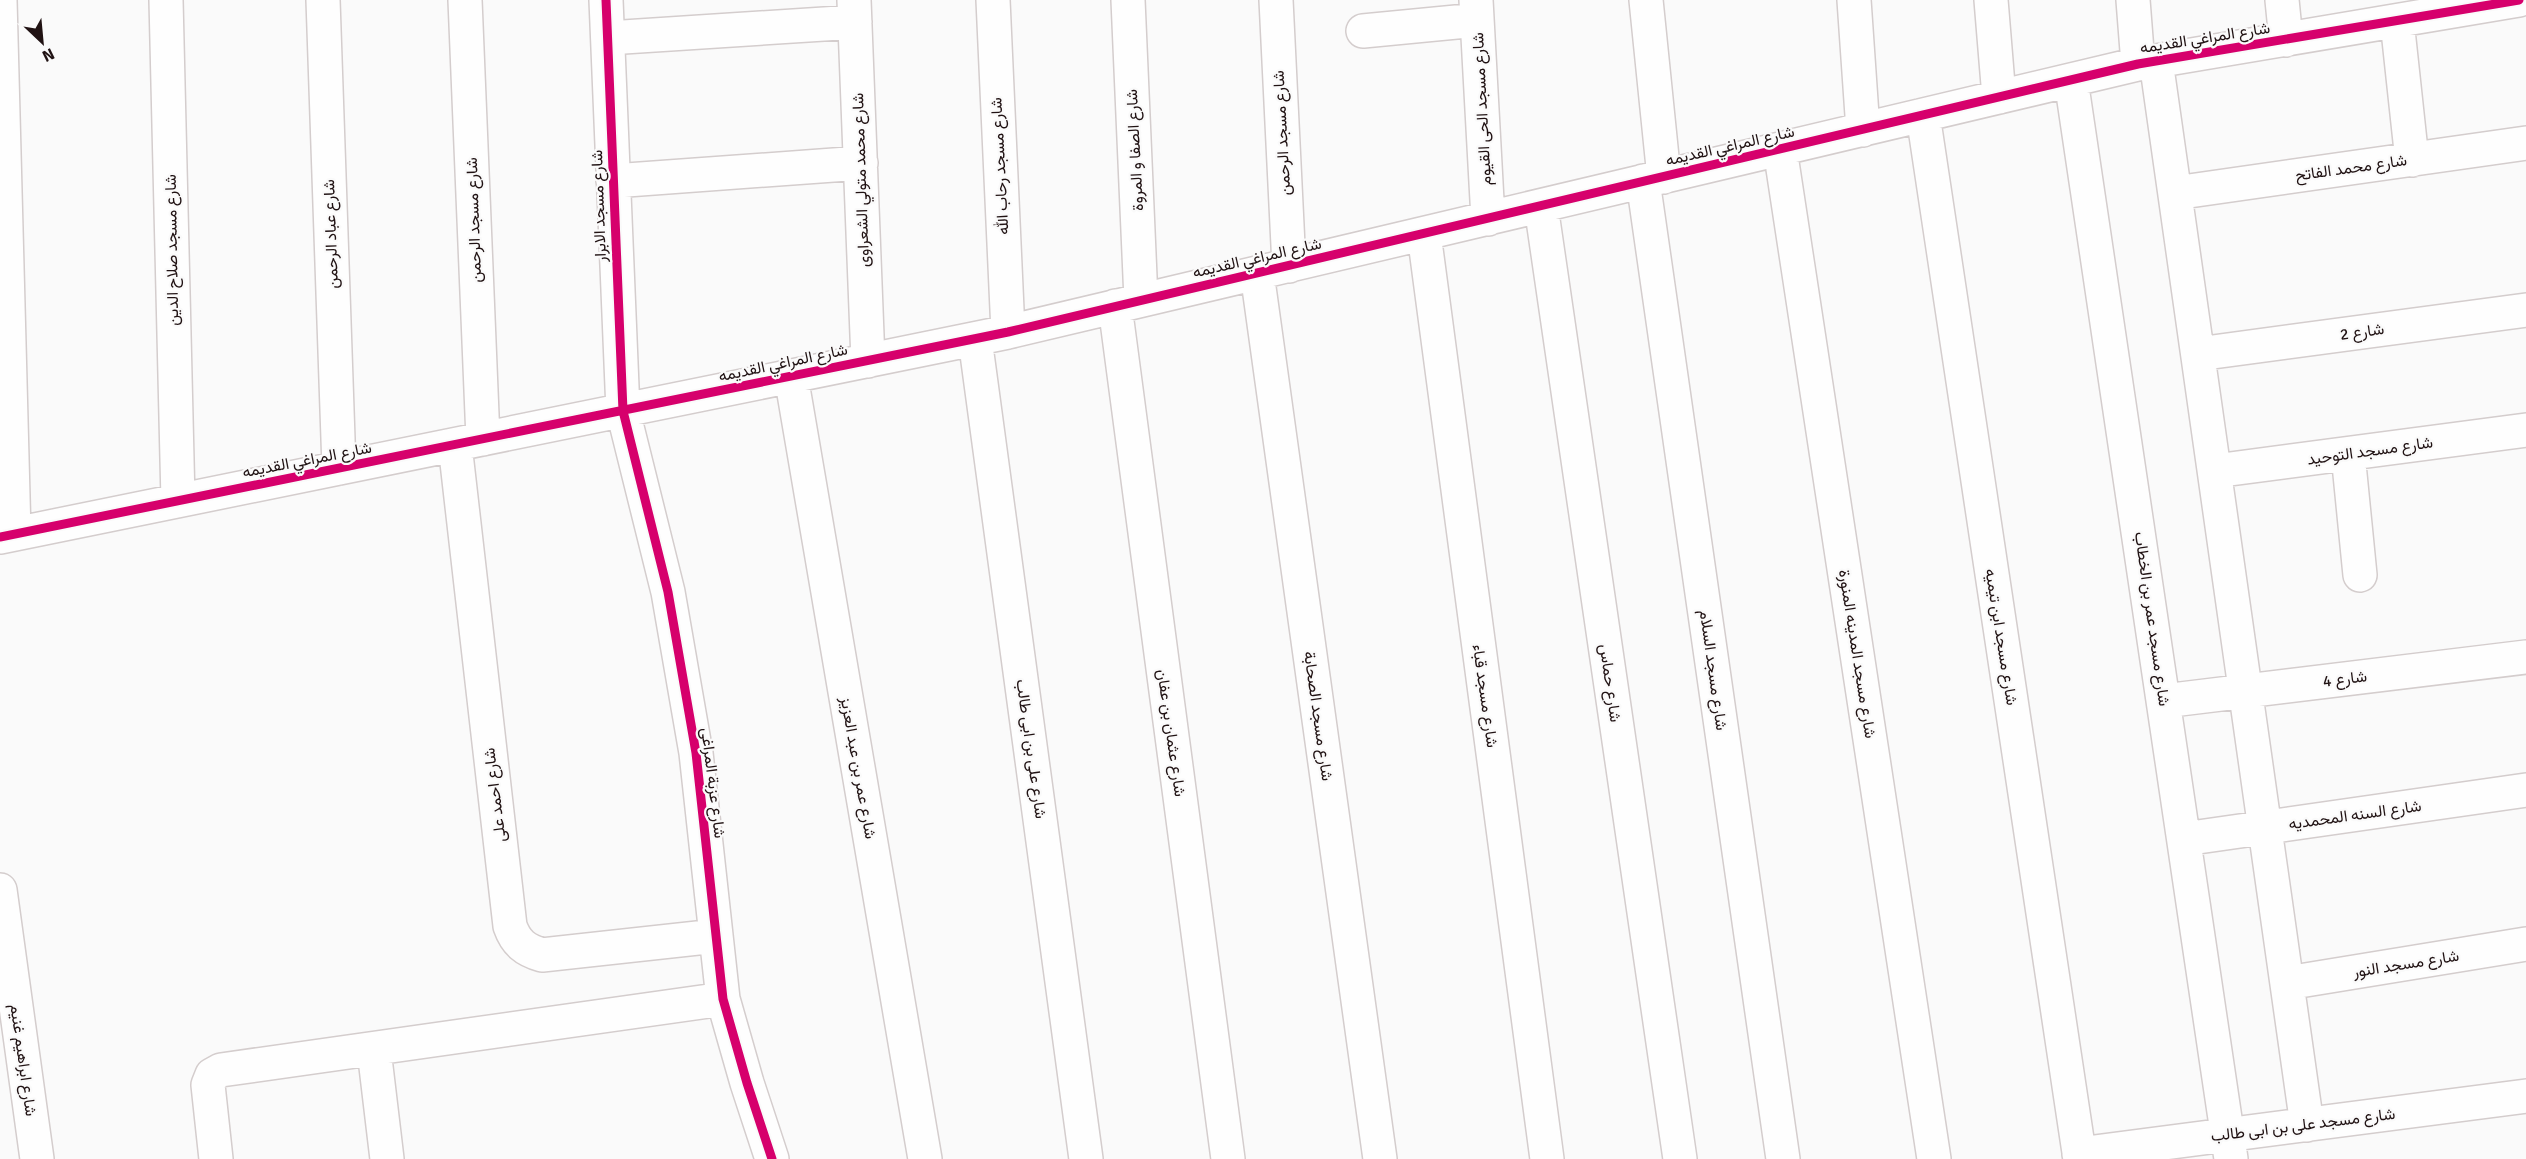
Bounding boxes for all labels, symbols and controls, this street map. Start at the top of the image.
north arrow [12,12,72,72]
street label: شارع المراغي القديمه [2139,18,2272,61]
street label: شارع مسجد الحى القيوم [1468,32,1497,186]
text: N [39,43,58,66]
street label: شارع مسجد الرحمن [1269,70,1296,196]
street label: شارع الصفا و المروة [1122,88,1149,211]
street label: شارع محمد متولي الشعراوى [848,92,877,268]
street label: شارع مسجد رحاب الله [986,97,1015,235]
street label: شارع المراغي القديمه [1664,121,1797,173]
street label: شارع مسجد الابرار [587,149,612,264]
street label: شارع محمد الفاتح [2294,150,2408,187]
street label: شارع مسجد الرحمن [462,157,487,283]
street label: شارع مسجد صلاح الدين [161,174,184,326]
street label: شارع عباد الرحمن [319,179,344,289]
street label: شارع المراغي القديمه [1191,233,1324,285]
street label: شارع 2 [2339,319,2385,346]
street label: شارع المراغي القديمه [717,340,850,389]
street label: شارع مسجد التوحيد [2306,432,2434,471]
street label: شارع المراغي القديمه [241,438,374,485]
street label: شارع مسجد عمر بن الخطاب [2129,531,2174,708]
street label: شارع مسجد ابن تيميه [1979,567,2022,707]
street label: شارع مسجد المدينه المنورة [1833,568,1880,740]
street label: شارع مسجد السلام [1694,608,1731,732]
street label: شارع مسجد قباء [1467,643,1502,749]
street label: شارع حماس [1594,643,1625,723]
street label: شارع مسجد الصحابة [1298,650,1337,782]
street label: شارع 4 [2322,666,2368,693]
street label: شارع عثمان بن عفان [1151,668,1190,798]
street label: شارع على بن ابى طالب [1010,678,1051,820]
street label: شارع عمر بن عبد العزيز [834,694,880,841]
street label: شارع عزبة المراغى [695,727,730,840]
street label: شارع احمد على [479,746,512,843]
street label: شارع السنه المحمديه [2287,796,2423,835]
street label: شارع مسجد النور [2351,946,2461,983]
street label: شارع ابراهيم غنيم [4,1003,41,1118]
street label: شارع مسجد على بن ابى طالب [2210,1104,2396,1147]

